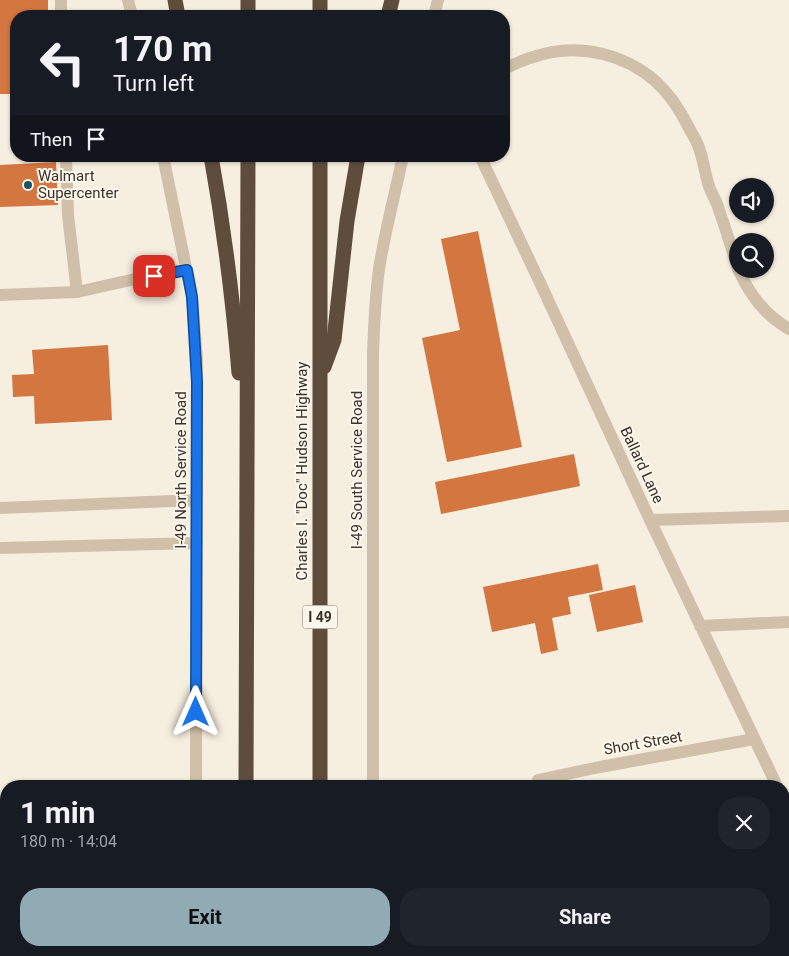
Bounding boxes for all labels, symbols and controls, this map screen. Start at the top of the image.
text: 170 m [113,29,212,70]
icon: left [30,30,95,95]
text: Turn left [113,71,194,96]
icon: arrive [82,125,110,153]
text: Then [30,128,72,151]
place label: Walmart Supercenter [38,167,119,202]
map controls [729,178,774,278]
button: sound [729,178,774,223]
marker: Walmart Supercenter [22,179,34,191]
button: search [729,233,774,278]
pin [133,255,175,297]
icon: arrive [140,262,168,290]
street label: Charles I. "Doc" Hudson Highway [293,362,311,580]
street label: I-49 North Service Road [172,391,190,549]
street label: I-49 South Service Road [348,391,366,549]
street label: Ballard Lane [616,424,668,506]
road number: I 49 [302,606,338,628]
position arrow [169,685,221,737]
street label: Short Street [602,727,684,759]
text: 1 min [20,795,95,830]
button: close [718,797,770,849]
text: 180 m · 14:04 [20,832,117,851]
button: Exit [20,888,390,946]
button: Share [400,888,770,946]

